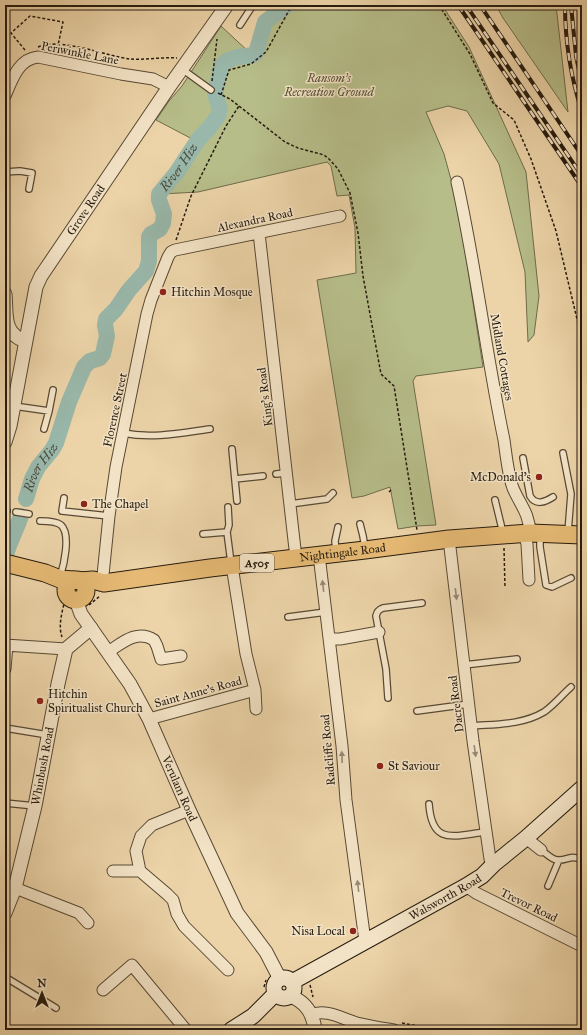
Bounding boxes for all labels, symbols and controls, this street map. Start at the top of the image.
street label: Periwinkle Lane [40,39,120,67]
park label: Ransom's Recreation Ground [283,71,374,99]
water label: River Hiz [156,140,202,195]
street label: Grove Road [64,182,108,238]
street label: Alexandra Road [215,205,294,235]
place label: Hitchin Mosque [171,285,253,300]
marker: Hitchin Mosque [158,287,168,297]
street label: Midland Cottages [486,312,517,402]
street label: King's Road [254,367,277,427]
street label: Florence Street [100,371,130,448]
water label: River Hiz [20,440,62,495]
place label: McDonald's [470,470,531,484]
marker: McDonald's [534,472,544,482]
place label: The Chapel [92,497,149,511]
marker: The Chapel [79,499,89,509]
street label: Nightingale Road [299,540,387,565]
road number: A505 [240,554,274,572]
one-way arrow [320,580,326,592]
one-way arrow [453,588,459,600]
street label: Saint Anne's Road [153,674,243,710]
street label: Dacre Road [446,675,466,733]
place label: Hitchin Spiritualist Church [48,687,143,715]
marker: Hitchin Spiritualist Church [35,696,45,706]
street label: Radcliffe Road [318,714,338,786]
street label: Whinbush Road [28,726,57,806]
one-way arrow [472,745,478,757]
one-way arrow [339,750,345,763]
street label: Verulam Road [159,753,200,823]
place label: St Saviour [388,759,440,773]
marker: St Saviour [375,761,385,771]
street label: Walsworth Road [406,871,484,923]
one-way arrow [355,880,361,892]
street label: Trevor Road [498,885,560,925]
place label: Nisa Local [291,924,346,938]
marker: Nisa Local [348,926,358,936]
north arrow [22,973,62,1013]
text: N [37,977,47,990]

